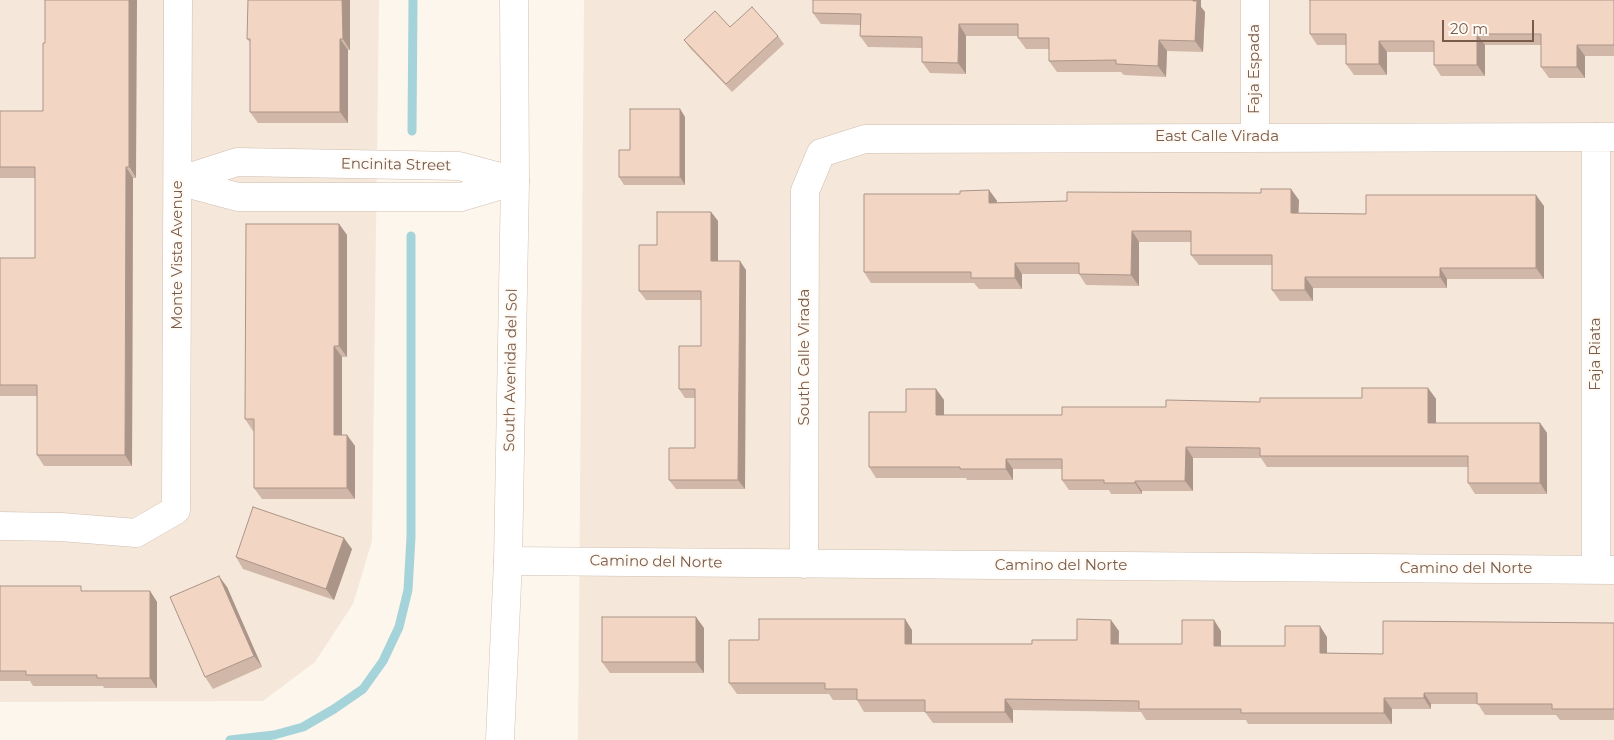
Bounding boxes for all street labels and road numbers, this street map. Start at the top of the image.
street label: Faja Espada [1246,24,1264,114]
street label: East Calle Virada [1155,128,1279,146]
street label: Encinita Street [341,155,451,175]
street label: Monte Vista Avenue [169,180,187,330]
street label: South Avenida del Sol [501,288,521,452]
street label: South Calle Virada [796,289,814,425]
street label: Faja Riata [1587,317,1605,391]
street label: Camino del Norte [590,552,722,572]
street label: Camino del Norte [995,557,1127,575]
street label: Camino del Norte [1400,560,1532,578]

